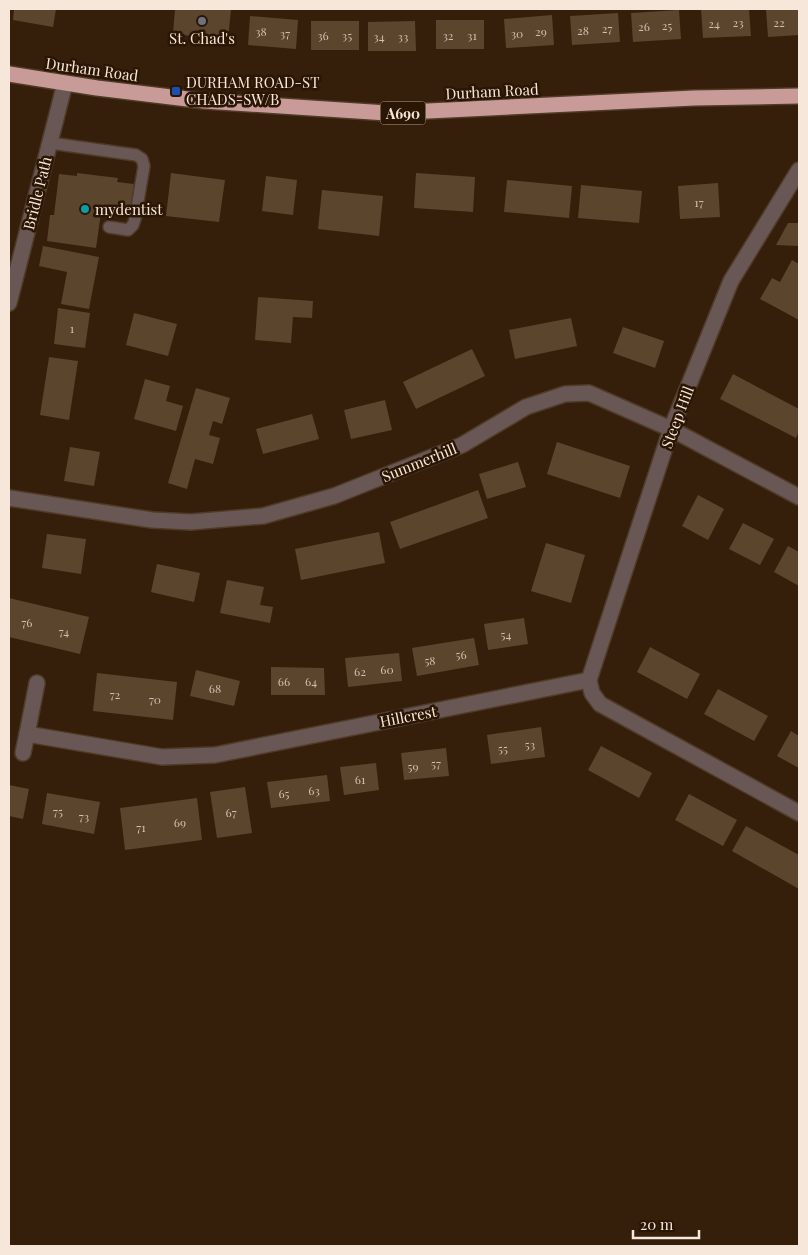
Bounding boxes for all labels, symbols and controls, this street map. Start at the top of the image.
house number: 23 [732,14,744,30]
house number: 22 [773,14,785,30]
marker: St. Chad's [196,15,208,27]
house number: 24 [708,15,720,31]
house number: 25 [662,17,672,33]
house number: 26 [638,18,650,34]
house number: 27 [602,20,612,36]
house number: 28 [577,22,589,38]
house number: 38 [255,23,267,39]
house number: 29 [535,23,547,39]
house number: 37 [280,25,290,41]
house number: 30 [511,25,523,41]
house number: 36 [317,27,329,43]
house number: 35 [342,27,352,43]
house number: 32 [442,27,454,43]
house number: 31 [467,27,477,43]
place label: St. Chad's [169,28,235,48]
house number: 34 [373,28,385,44]
house number: 33 [398,28,408,44]
street label: Durham Road [44,53,140,85]
place label: DURHAM ROAD-ST CHADS-SW/B [186,72,320,109]
street label: Durham Road [445,79,539,103]
marker: DURHAM ROAD-ST CHADS-SW/B [170,85,182,97]
road number: A690 [380,102,426,125]
street label: Bridle Path [18,154,56,232]
house number: 17 [694,194,704,210]
place label: mydentist [95,199,163,219]
marker: mydentist [79,203,91,215]
house number: 1 [70,320,75,336]
street label: Steep Hill [656,383,698,451]
street label: Summerhill [379,438,459,486]
house number: 76 [21,614,33,630]
house number: 74 [59,623,69,639]
house number: 54 [501,626,512,642]
house number: 56 [455,646,467,662]
house number: 58 [424,652,436,668]
house number: 60 [380,661,394,677]
house number: 62 [354,663,366,679]
house number: 66 [278,673,290,689]
house number: 64 [305,673,317,689]
house number: 68 [209,680,221,696]
house number: 72 [110,686,121,702]
house number: 70 [149,691,161,707]
street label: Hillcrest [378,701,439,731]
house number: 53 [525,736,535,752]
house number: 55 [498,740,508,756]
house number: 57 [431,755,441,771]
house number: 59 [407,758,419,774]
house number: 61 [355,771,366,787]
house number: 63 [308,782,320,798]
house number: 65 [278,785,290,801]
house number: 75 [53,803,63,819]
house number: 67 [225,804,237,820]
house number: 73 [79,808,89,824]
house number: 69 [174,814,186,830]
house number: 71 [136,819,146,835]
scale bar [633,1208,699,1240]
text: 20 m [640,1214,674,1234]

